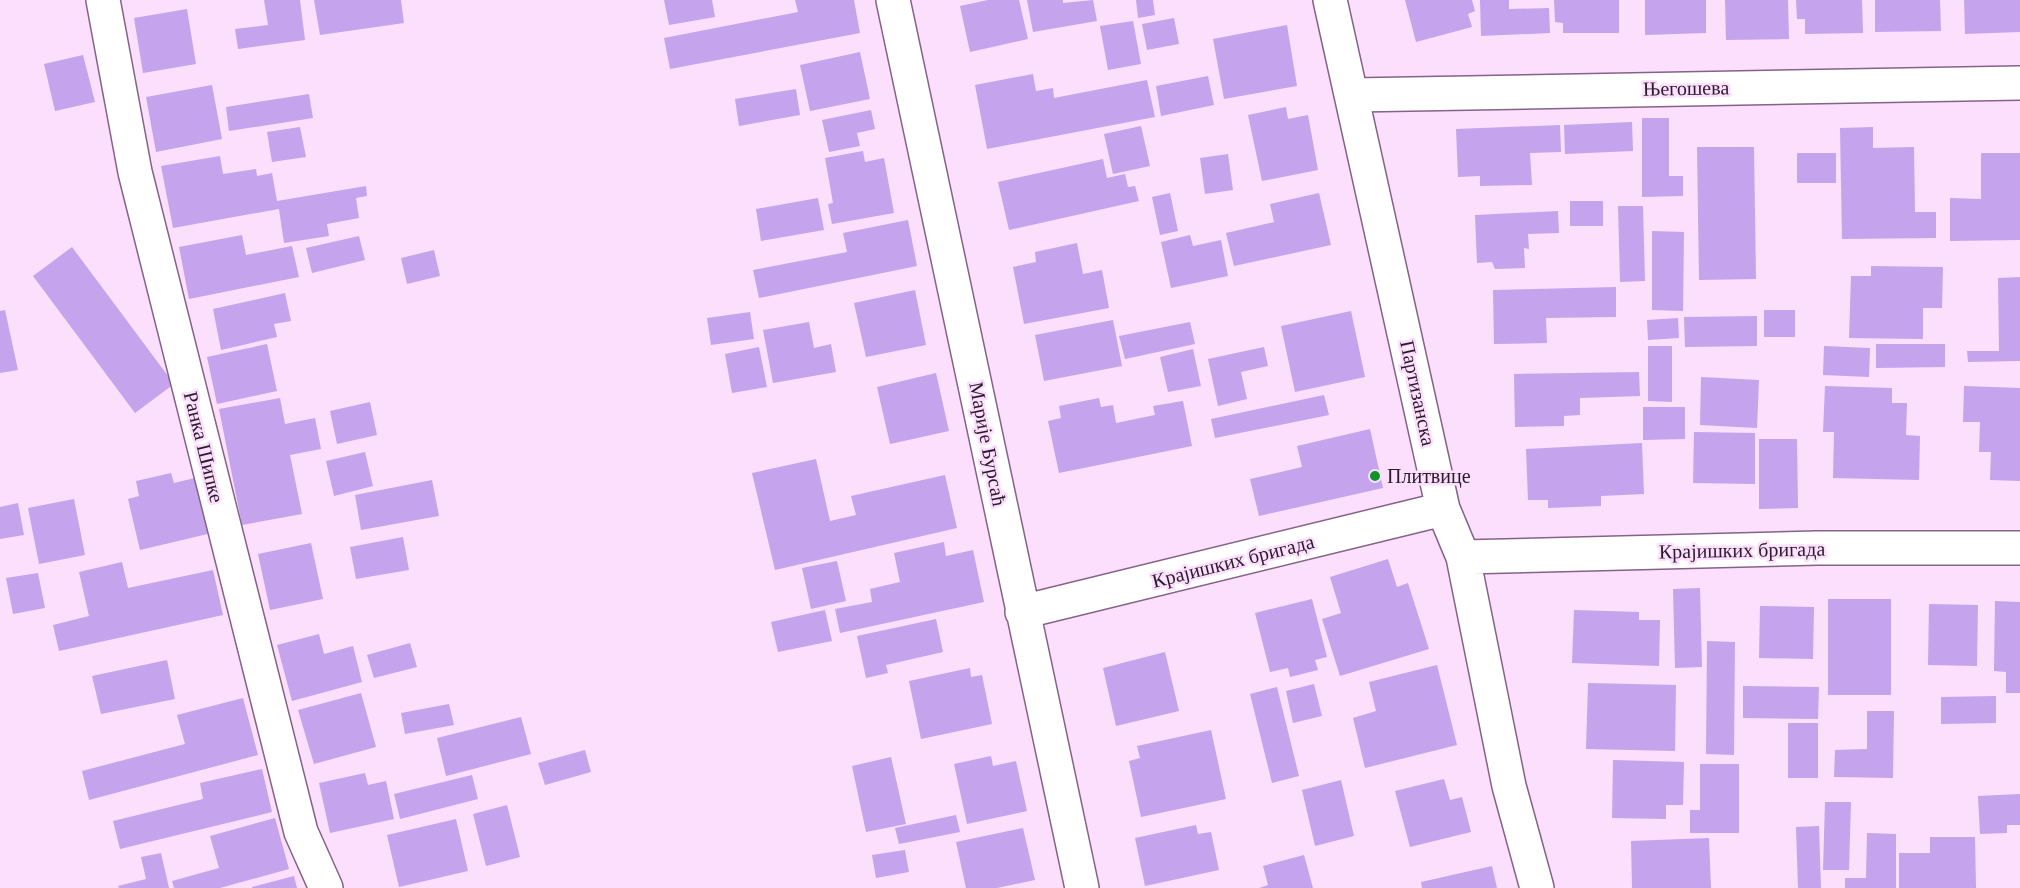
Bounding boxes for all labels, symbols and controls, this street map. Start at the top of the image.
street label: Његошева [1643,76,1729,100]
street label: Партизанска [1395,338,1440,448]
street label: Марије Бурсаћ [964,380,1011,508]
street label: Ранка Шипке [180,389,228,505]
place label: Плитвице [1387,465,1471,488]
marker: Плитвице [1368,469,1382,483]
street label: Крајишких бригада [1150,530,1317,593]
street label: Крајишких бригада [1659,538,1825,563]

